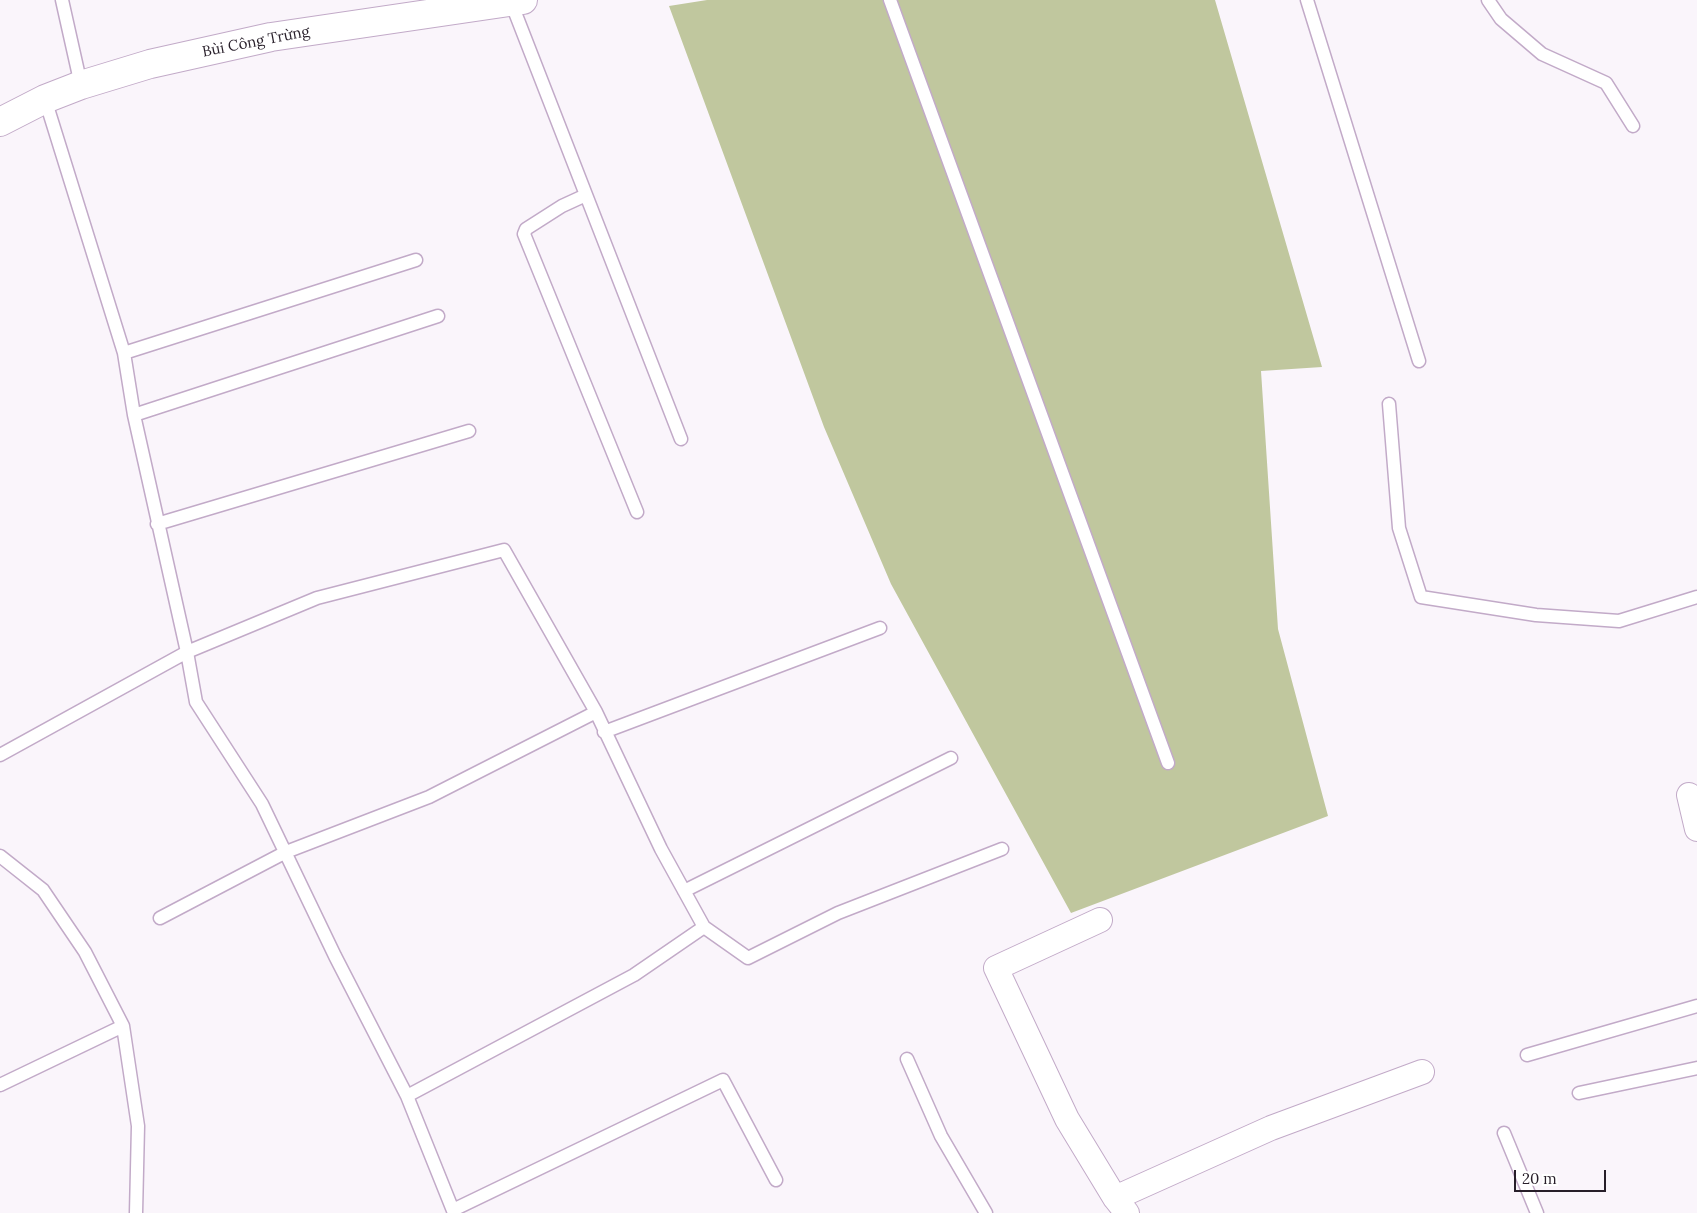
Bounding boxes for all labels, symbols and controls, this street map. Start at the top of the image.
street label: Bùi Công Trừng [201,23,311,61]
scale bar [1517,1160,1610,1192]
text: 20 m [1522,1169,1557,1188]

